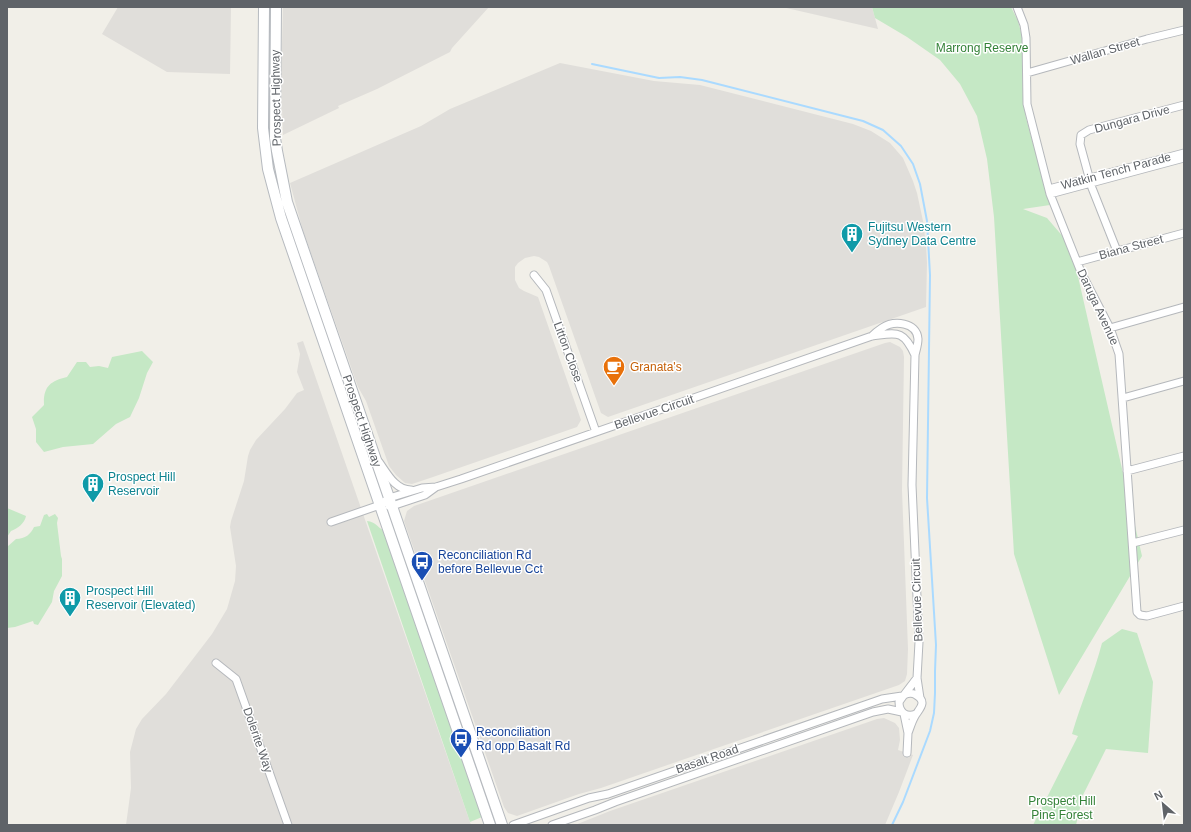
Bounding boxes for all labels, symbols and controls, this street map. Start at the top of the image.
street label: Wallan Street [1069,34,1142,68]
park label: Marrong Reserve [936,41,1029,55]
street label: Prospect Highway [268,50,284,146]
street label: Dungara Drive [1093,102,1171,136]
street label: Watkin Tench Parade [1059,149,1173,192]
place label: Fujitsu Western Sydney Data Centre [868,220,976,248]
building icon: Fujitsu Western Sydney Data Centre [839,221,865,254]
street label: Biana Street [1097,232,1165,262]
street label: Daruga Avenue [1074,267,1122,348]
street label: Litton Close [551,320,586,384]
cafe icon: Granata's [601,354,627,387]
place label: Granata's [630,360,682,374]
street label: Prospect Highway [340,373,384,469]
street label: Bellevue Circuit [612,392,696,432]
place label: Prospect Hill Reservoir [108,470,175,498]
building icon: Prospect Hill Reservoir [80,471,106,504]
place label: Reconciliation Rd before Bellevue Cct [438,548,543,576]
bus stop icon: Reconciliation Rd before Bellevue Cct [409,549,435,582]
street label: Bellevue Circuit [909,557,925,642]
place label: Prospect Hill Reservoir (Elevated) [86,584,195,612]
building icon: Prospect Hill Reservoir (Elevated) [57,585,83,618]
street label: Dolerite Way [240,705,276,775]
place label: Reconciliation Rd opp Basalt Rd [476,725,570,753]
bus stop icon: Reconciliation Rd opp Basalt Rd [448,726,474,759]
street label: Basalt Road [674,742,740,776]
north arrow [1143,784,1183,824]
text: N [1152,788,1165,802]
park label: Prospect Hill Pine Forest [1028,794,1096,822]

